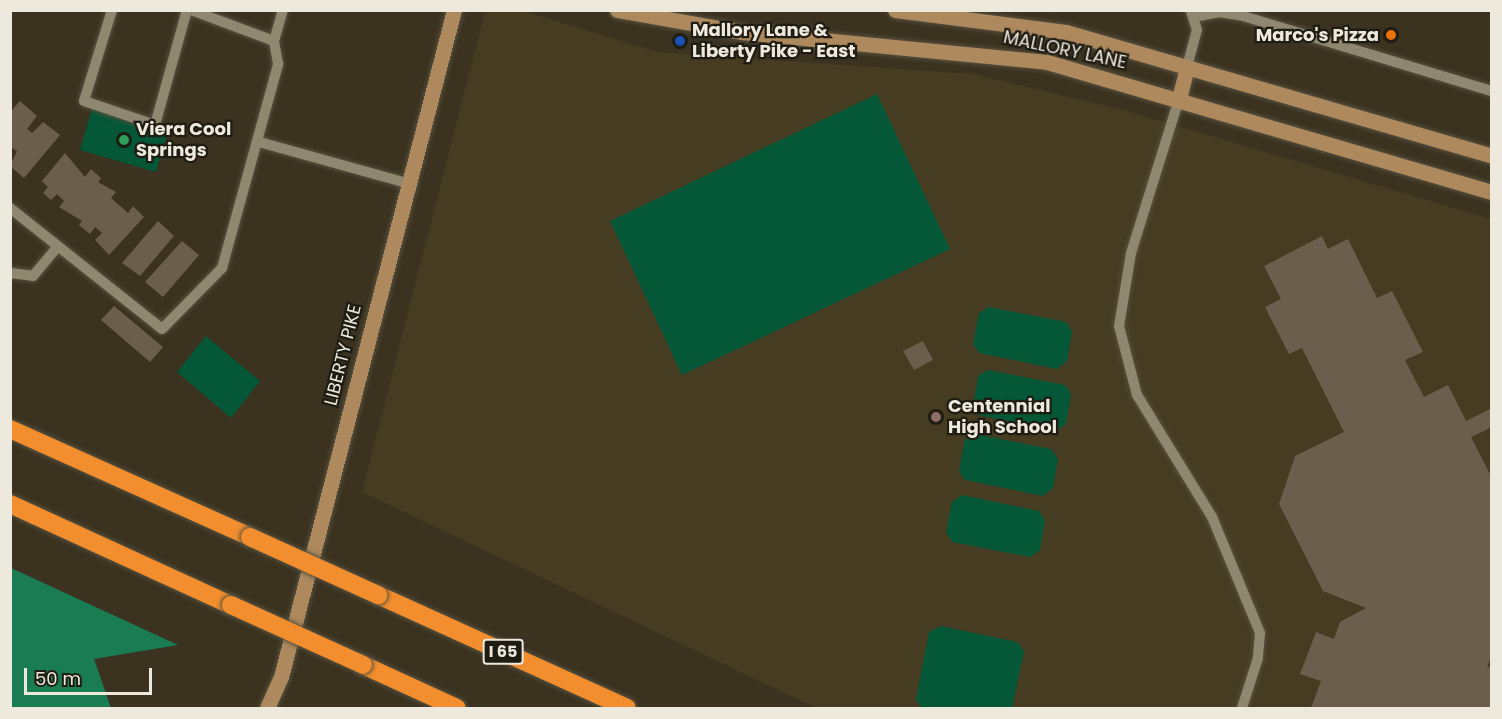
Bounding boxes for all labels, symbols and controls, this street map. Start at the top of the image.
place label: Mallory Lane & Liberty Pike - East [692,20,856,63]
place label: Marco's Pizza [1256,24,1379,46]
street label: MALLORY LANE [1001,26,1129,74]
marker: Marco's Pizza [1384,28,1398,42]
marker: Mallory Lane & Liberty Pike - East [673,34,687,48]
place label: Viera Cool Springs [136,119,231,162]
marker: Viera Cool Springs [117,133,131,147]
street label: LIBERTY PIKE [320,302,366,408]
place label: Centennial High School [948,396,1057,438]
marker: Centennial High School [929,410,943,424]
road number: I 65 [482,639,524,665]
scale bar [27,656,154,694]
text: 50 m [35,666,81,691]

